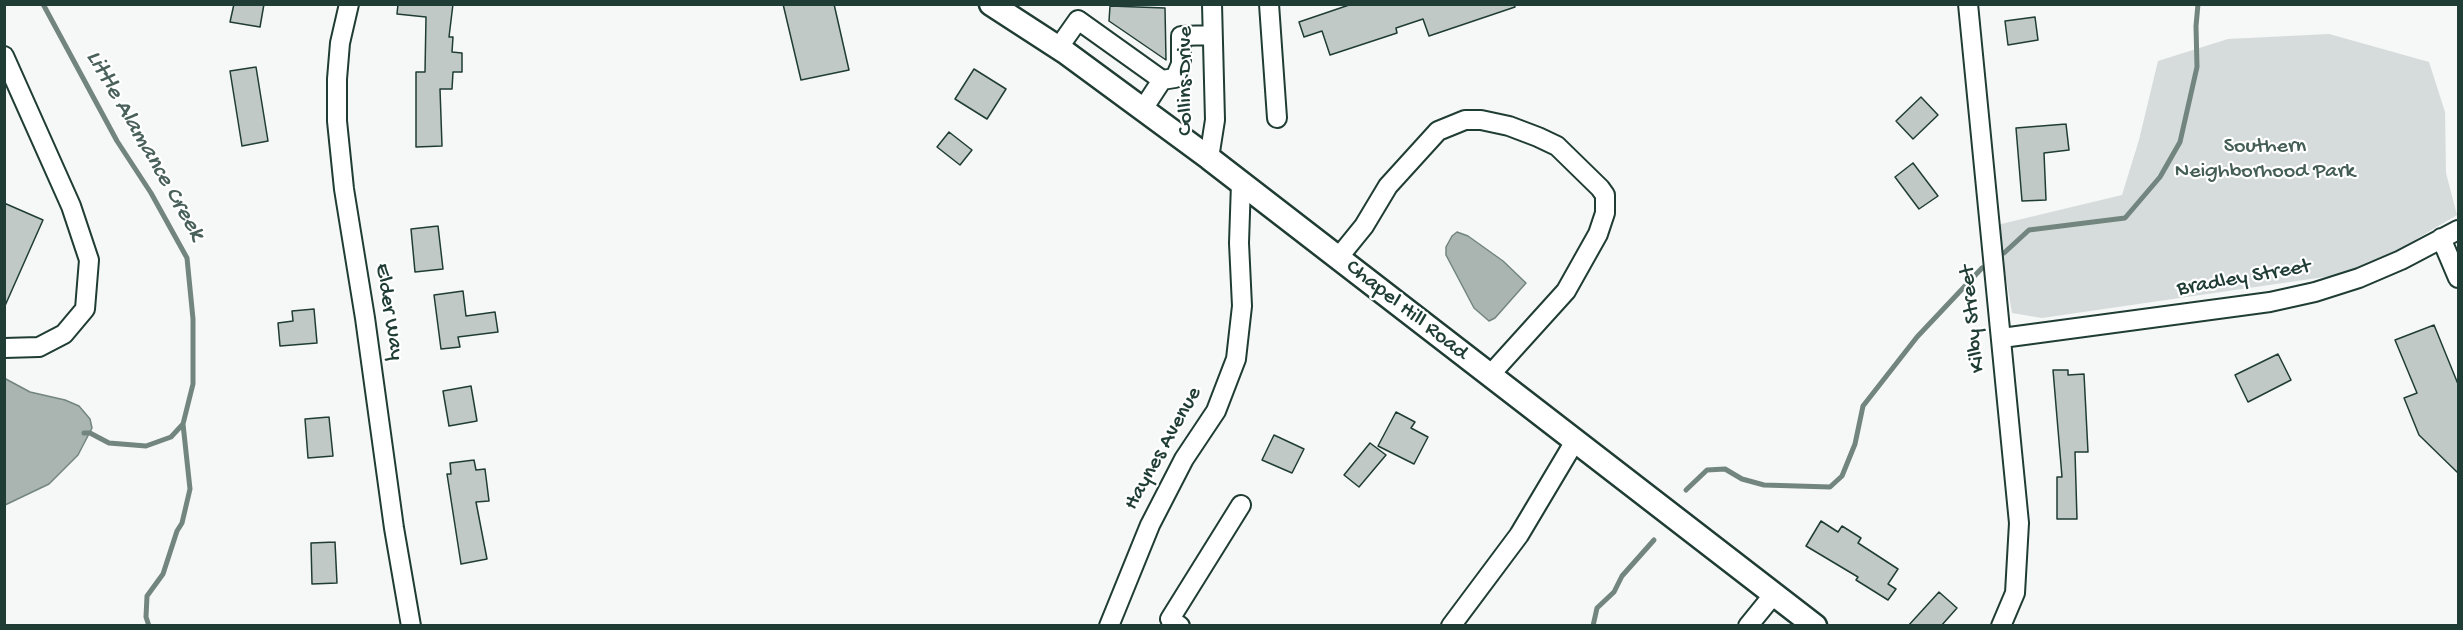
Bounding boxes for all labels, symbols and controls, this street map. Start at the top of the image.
street label: Collins Drive [1174,26,1200,136]
water label: Little Alamance Creek [78,46,210,246]
park label: Southern Neighborhood Park [2175,135,2355,186]
street label: Bradley Street [2175,254,2313,304]
street label: Chapel Hill Road [1339,255,1473,367]
street label: Elder Way [367,262,409,362]
street label: Kilby Street [1955,264,1993,374]
street label: Haynes Avenue [1119,383,1209,515]

